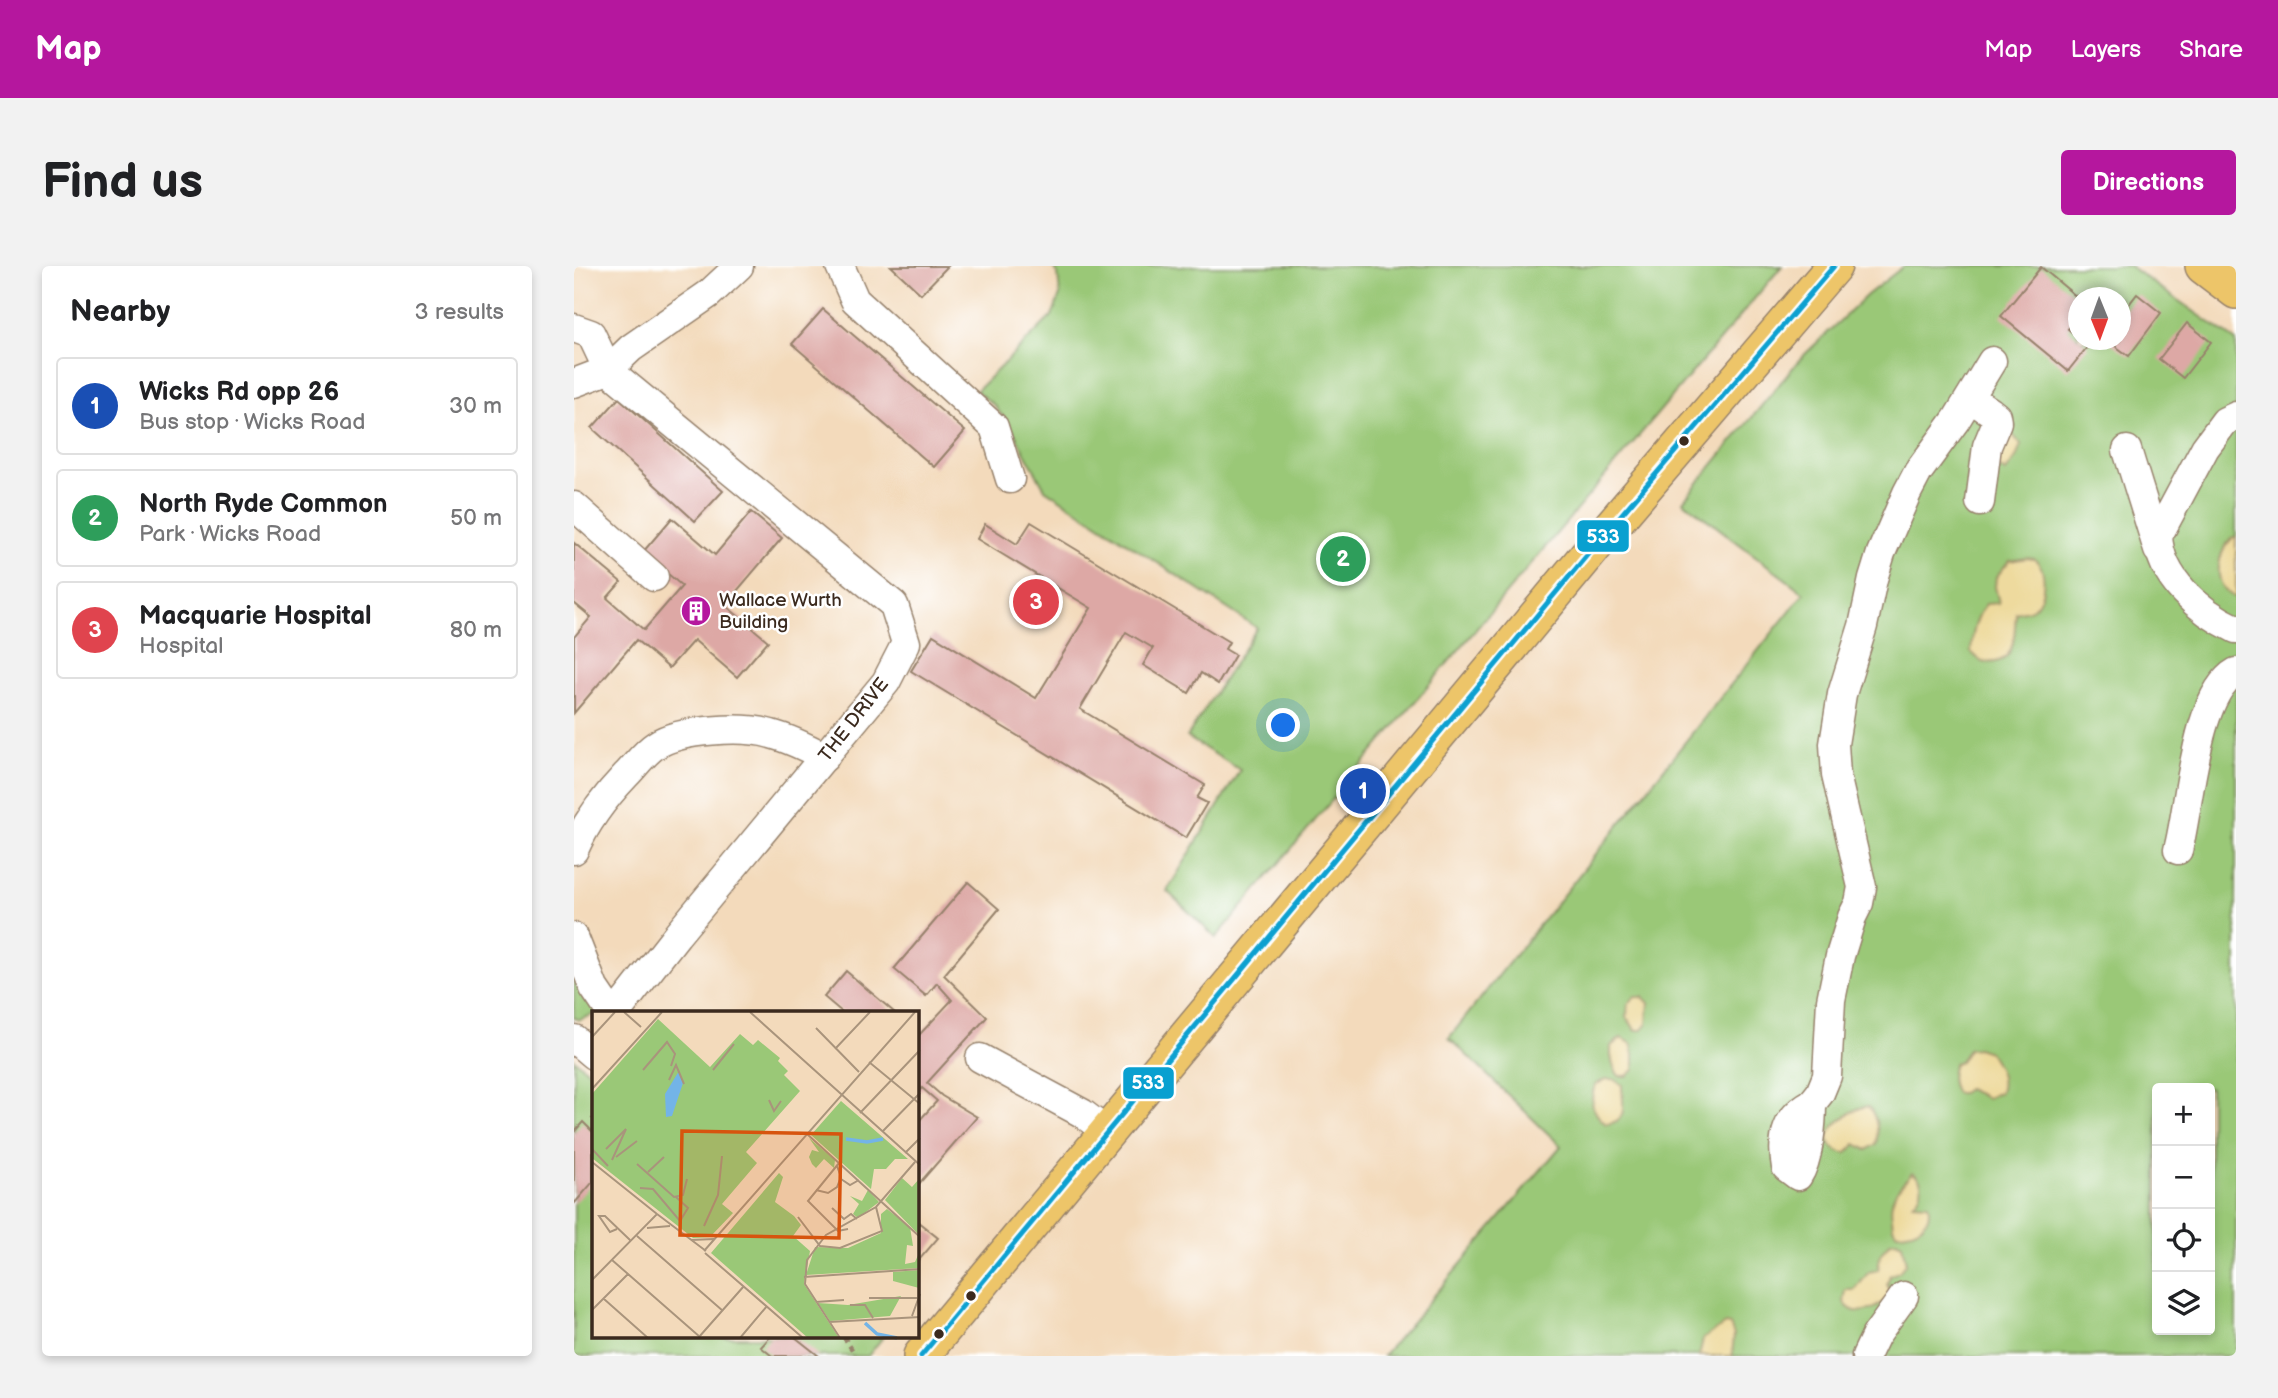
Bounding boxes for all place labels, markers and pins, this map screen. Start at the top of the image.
unlabelled marker [1677,434,1691,448]
pin: 2 [1320,533,1366,585]
pin: 3 [1013,576,1059,628]
place label: Wallace Wurth Building [719,589,842,634]
building icon: Wallace Wurth Building [679,594,713,628]
pin: 1 [1340,765,1386,817]
unlabelled marker [964,1289,978,1303]
unlabelled marker [932,1327,946,1341]

